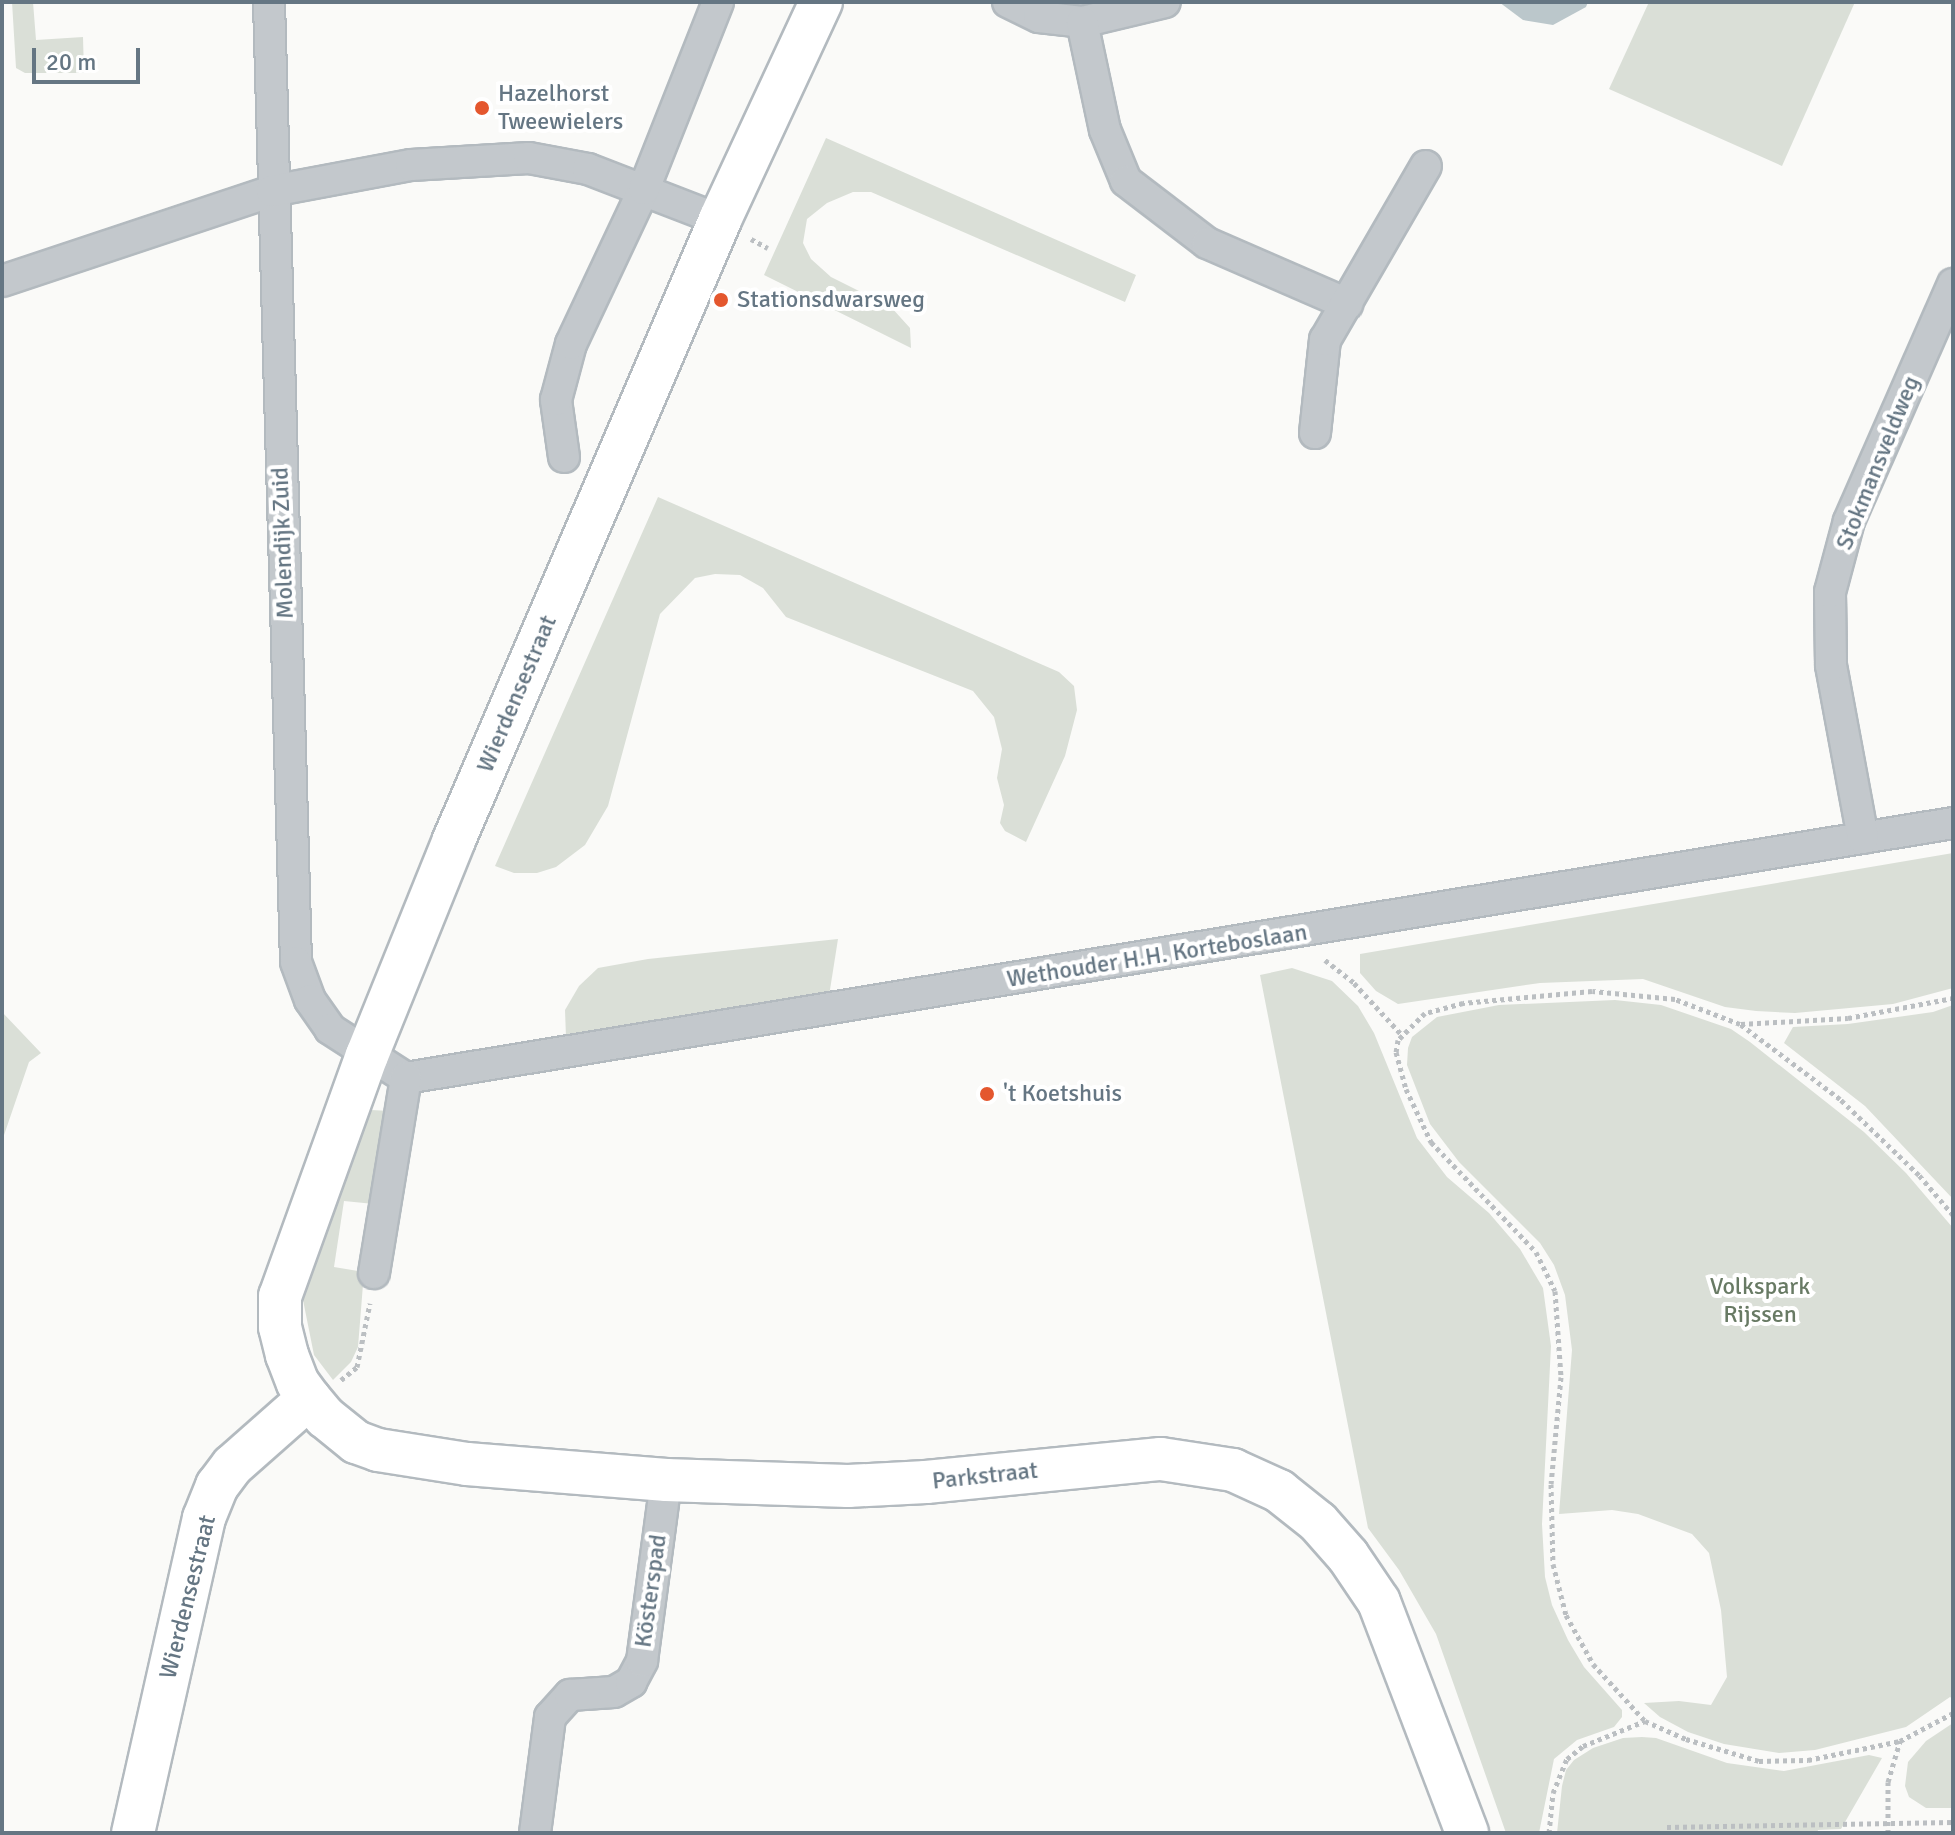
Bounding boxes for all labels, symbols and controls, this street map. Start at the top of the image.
scale bar [36,32,144,82]
text: 20 m [46,47,96,77]
place label: Hazelhorst Tweewielers [498,80,623,136]
marker: Hazelhorst Tweewielers [473,99,491,117]
place label: Stationsdwarsweg [737,286,925,314]
marker: Stationsdwarsweg [712,291,730,309]
street label: Stokmansveldweg [1830,372,1926,554]
street label: Molendijk Zuid [266,467,300,619]
street label: Wierdensestraat [471,611,563,777]
street label: Wethouder H.H. Korteboslaan [1005,918,1309,994]
place label: 't Koetshuis [1003,1080,1122,1108]
marker: 't Koetshuis [978,1085,996,1103]
park label: Volkspark Rijssen [1710,1273,1810,1329]
street label: Parkstraat [931,1456,1039,1496]
street label: Wierdensestraat [154,1512,222,1682]
street label: Kösterspad [629,1533,673,1649]

